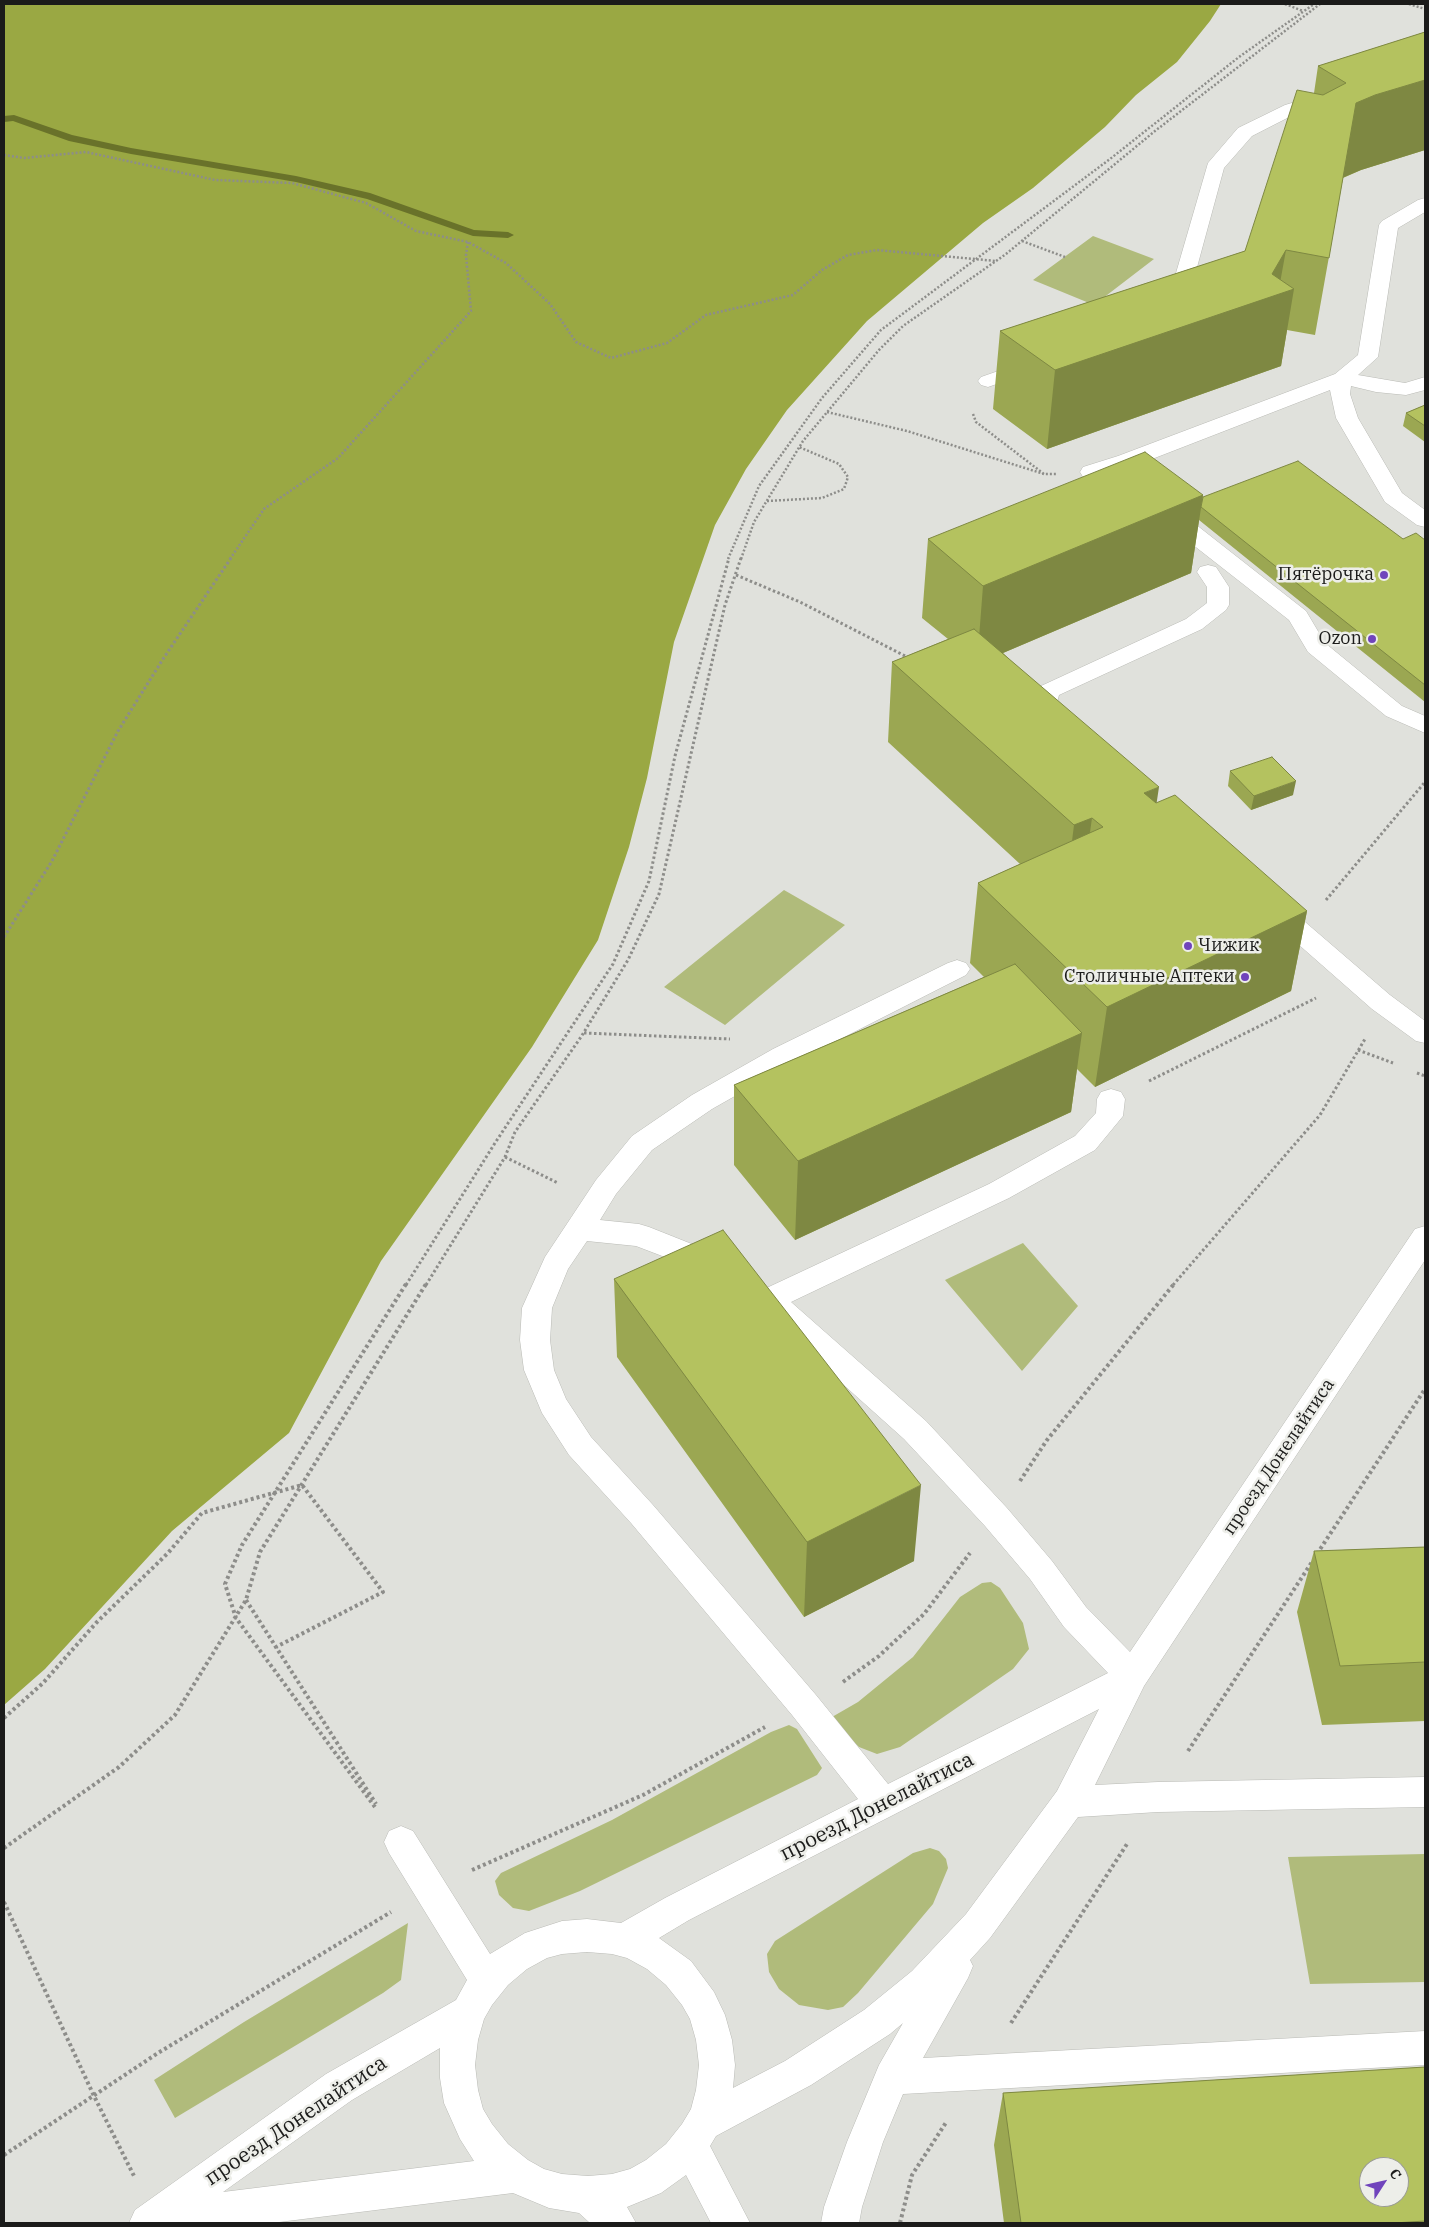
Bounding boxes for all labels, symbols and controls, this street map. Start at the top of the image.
place label: Пятёрочка [1278,564,1374,586]
marker: Пятёрочка [1378,569,1390,581]
place label: Ozon [1318,628,1362,650]
marker: Ozon [1366,633,1378,645]
place label: Чижик [1198,935,1260,957]
marker: Чижик [1182,940,1194,952]
place label: Столичные Аптеки [1064,966,1235,988]
marker: Столичные Аптеки [1239,971,1251,983]
street label: проезд Донелайтиса [1219,1375,1339,1539]
street label: проезд Донелайтиса [776,1747,978,1867]
street label: проезд Донелайтиса [200,2051,392,2191]
north arrow [1359,2157,1409,2207]
text: С [1385,2165,1406,2183]

